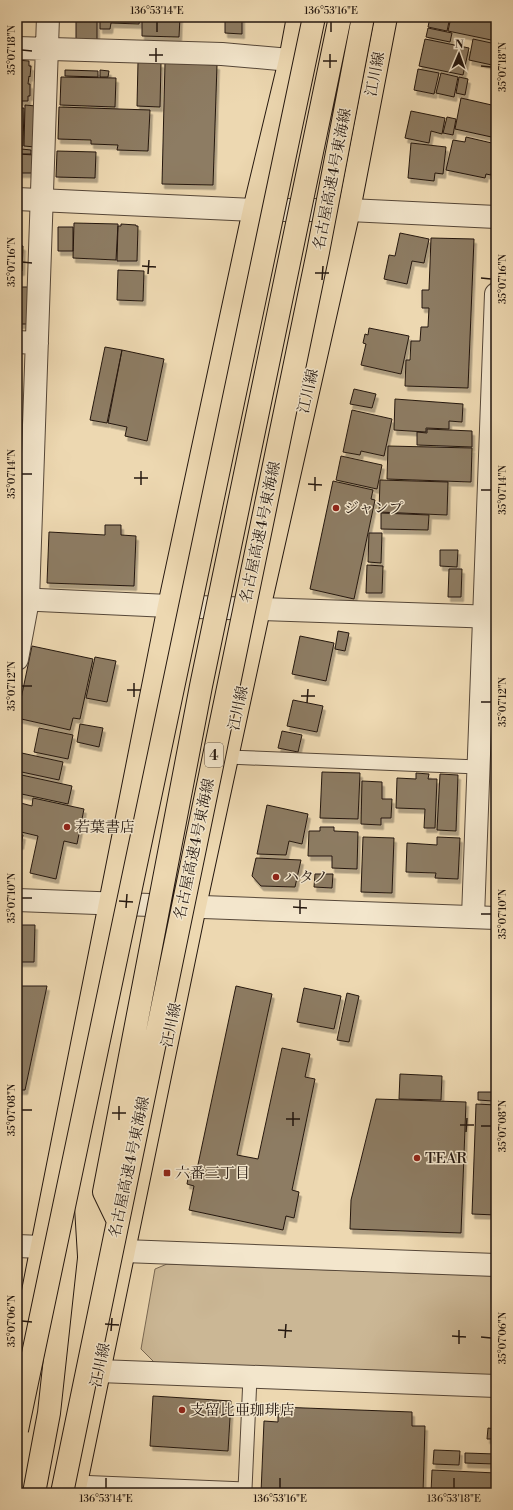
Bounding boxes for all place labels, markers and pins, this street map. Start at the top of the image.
place label: ジャンプ [344,499,404,518]
marker: ジャンプ [331,503,341,513]
place label: 若葉書店 [75,818,135,837]
marker: 若葉書店 [62,822,72,832]
place label: ハタノ [284,868,329,887]
marker: ハタノ [271,872,281,882]
place label: TEAR [425,1149,467,1168]
marker: TEAR [412,1153,422,1163]
place label: 六番三丁目 [175,1164,250,1183]
marker: 六番三丁目 [162,1168,172,1178]
place label: 支留比亜珈琲店 [190,1401,295,1420]
marker: 支留比亜珈琲店 [177,1405,187,1415]

